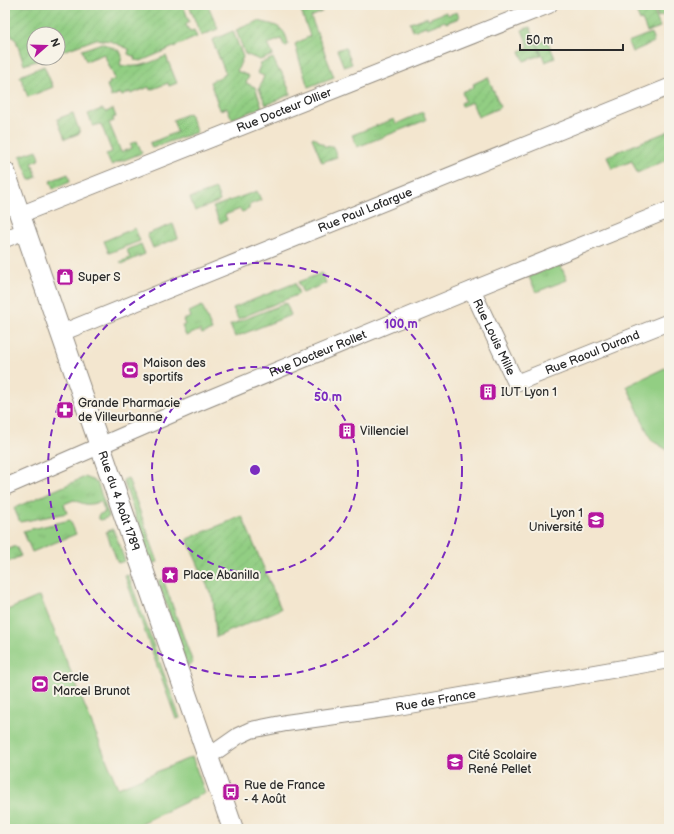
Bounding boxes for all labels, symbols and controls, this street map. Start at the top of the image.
north arrow [26,26,66,66]
scale bar [520,26,623,52]
text: 50 m [526,33,553,48]
text: N [47,37,62,49]
street label: Rue Docteur Ollier [234,85,334,136]
street label: Rue Paul Lafargue [316,185,415,236]
shop icon: Super S [55,267,75,287]
place label: Super S [78,270,121,285]
street label: Rue Louis Mille [469,296,518,378]
text: 100 m [384,317,418,332]
street label: Rue Docteur Rollet [267,327,369,381]
street label: Rue Raoul Durand [543,327,642,379]
place label: Maison des sportifs [143,356,206,385]
sports icon: Maison des sportifs [120,360,140,380]
building icon: IUT Lyon 1 [478,382,498,402]
place label: IUT Lyon 1 [501,385,557,400]
text: 50 m [314,390,342,405]
place label: Grande Pharmacie de Villeurbanne [78,396,180,425]
pharmacy icon: Grande Pharmacie de Villeurbanne [55,400,75,420]
building icon: Villenciel [337,421,357,441]
place label: Villenciel [360,424,408,439]
street label: Rue du 4 Août 1789 [94,449,143,553]
centre of rings [248,463,262,477]
place label: Lyon 1 Université [529,506,583,535]
school or university icon: Lyon 1 Université [586,510,606,530]
place icon: Place Abanilla [160,565,180,585]
place label: Place Abanilla [183,568,259,583]
place label: Cercle Marcel Brunot [53,670,130,699]
sports icon: Cercle Marcel Brunot [30,674,50,694]
street label: Rue de France [394,687,477,715]
place label: Cité Scolaire René Pellet [468,748,537,777]
school or university icon: Cité Scolaire René Pellet [445,752,465,772]
place label: Rue de France - 4 Août [244,778,325,807]
bus stop icon: Rue de France - 4 Août [221,782,241,802]

